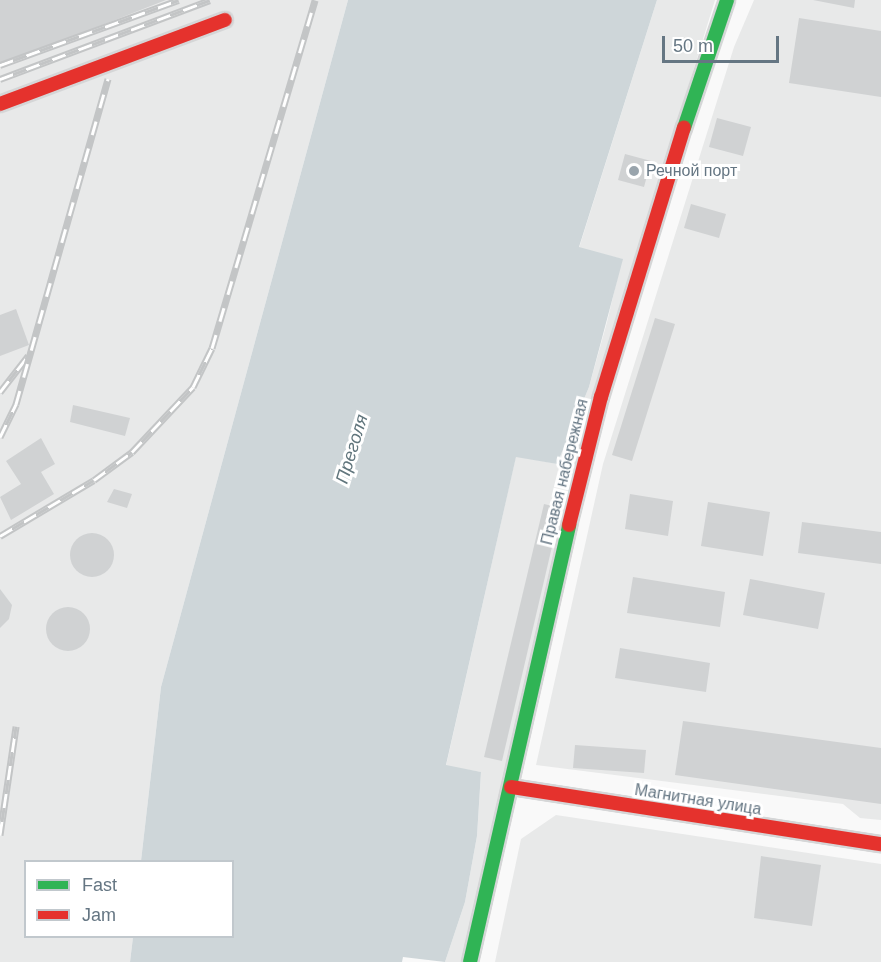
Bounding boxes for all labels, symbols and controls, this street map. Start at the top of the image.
scale bar [665,24,782,62]
text: 50 m [673,36,713,56]
place label: Речной порт [646,161,737,181]
marker: Речной порт [627,164,641,178]
street label: Правая набережная [538,397,592,547]
water label: Преголя [331,412,373,486]
street label: Магнитная улица [633,780,763,820]
legend [24,860,234,938]
text: Fast [82,875,117,895]
text: Jam [82,905,116,925]

